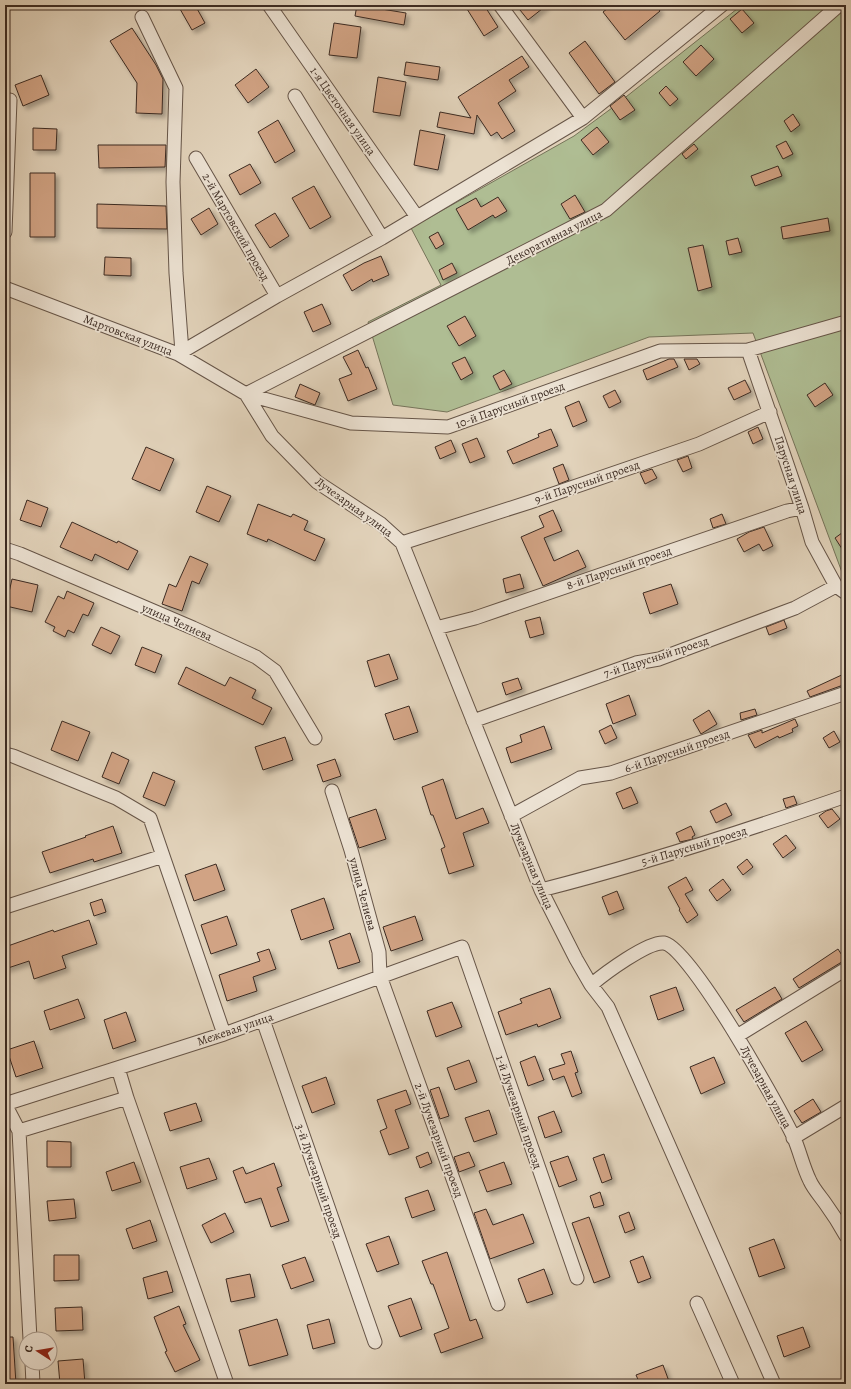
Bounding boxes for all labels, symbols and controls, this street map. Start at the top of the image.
street label: 1-я Цветочная улица [306,63,380,159]
street label: 2-й Мартовский проезд [199,170,274,284]
street label: Декоративная улица [503,206,605,268]
street label: Мартовская улица [81,311,175,360]
street label: 10-й Парусный проезд [453,378,567,432]
street label: Парусная улица [771,434,811,517]
street label: 9-й Парусный проезд [532,457,642,507]
street label: Лучезарная улица [312,473,396,541]
street label: 8-й Парусный проезд [564,542,674,594]
street label: улица Челиева [139,599,215,645]
street label: 7-й Парусный проезд [601,632,711,682]
street label: 6-й Парусный проезд [622,725,732,776]
street label: Лучезарная улица [507,820,558,912]
street label: 5-й Парусный проезд [639,822,749,870]
street label: улица Челиева [345,855,381,933]
street label: Межевая улица [195,1008,276,1049]
street label: Лучезарная улица [737,1043,796,1132]
street label: 1-й Лучезарный проезд [492,1053,546,1171]
street label: 2-й Лучезарный проезд [411,1080,467,1200]
street label: 3-й Лучезарный проезд [292,1122,346,1241]
north arrow [18,1331,58,1371]
text: С [21,1344,37,1354]

